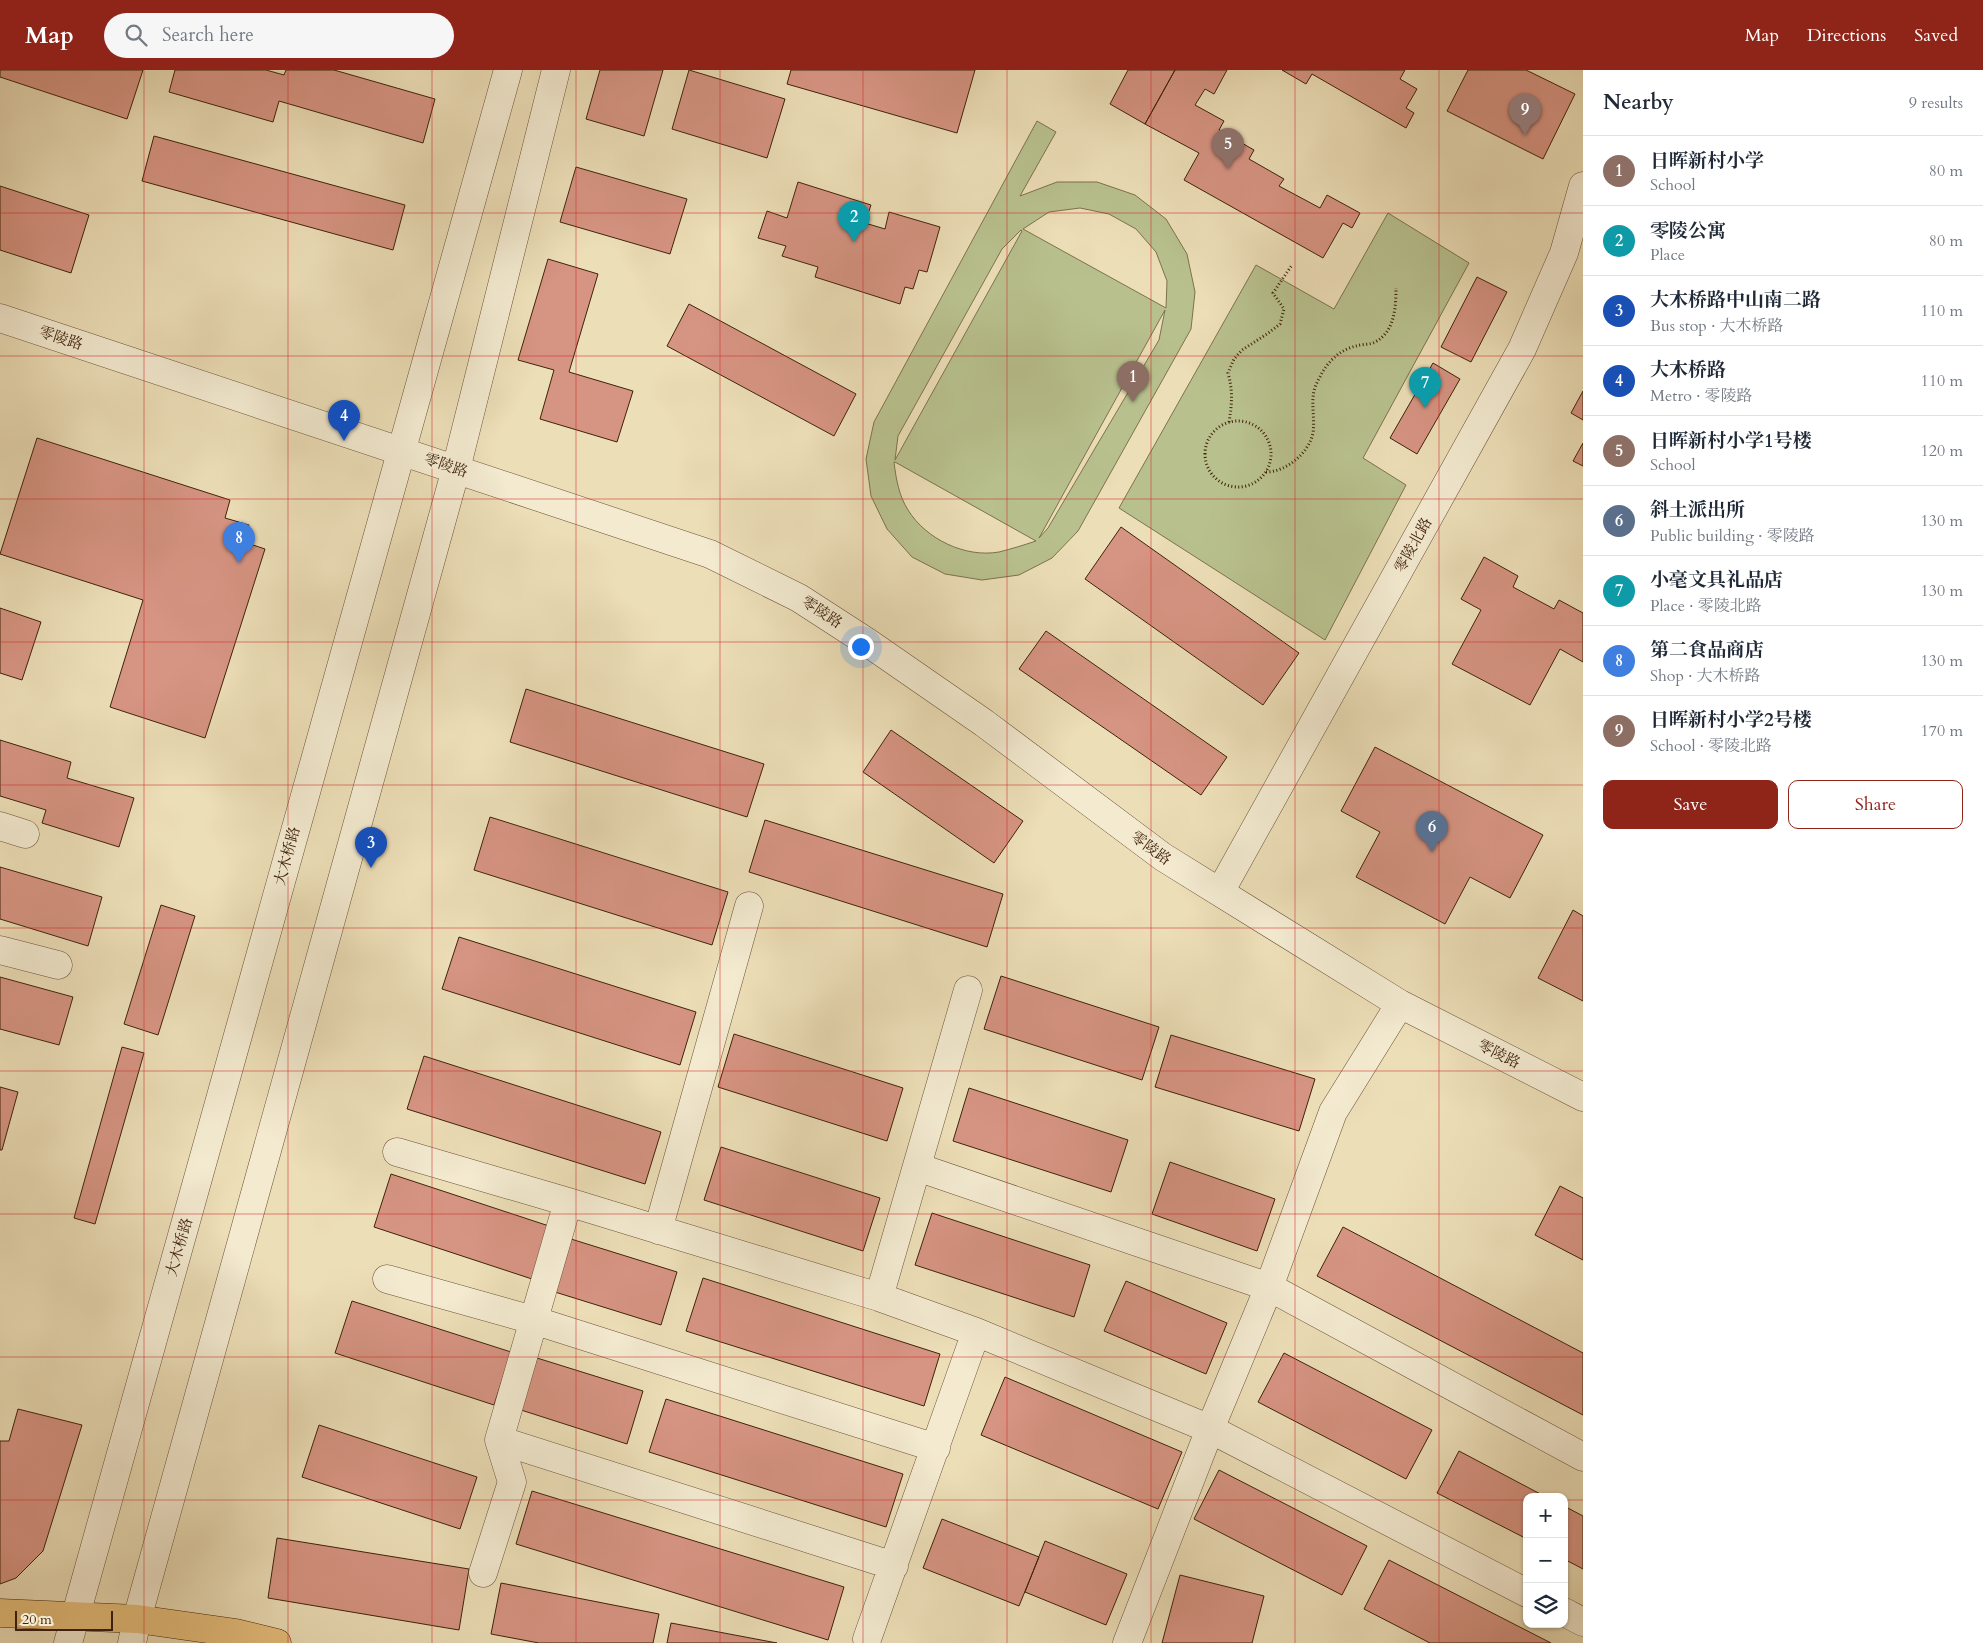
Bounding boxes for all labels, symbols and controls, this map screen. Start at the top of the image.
search box [104,13,454,58]
text: Map [25,19,74,52]
icon: search [122,21,150,49]
text: Search here [162,22,254,48]
text: Map [1745,23,1779,48]
text: Directions [1807,23,1886,48]
text: Saved [1914,23,1958,48]
text: Nearby [1603,88,1674,117]
text: 9 results [1909,92,1963,114]
pin: 9 [1509,94,1541,135]
pin: 5 [1212,128,1244,169]
text: 日晖新村小学 [1650,148,1764,174]
text: 1 [1615,160,1623,182]
text: 80 m [1929,160,1963,182]
text: School [1650,174,1695,196]
pin: 2 [838,201,870,242]
text: 零陵公寓 [1650,218,1726,244]
text: 2 [1615,230,1623,252]
text: 80 m [1929,230,1963,252]
text: Place [1650,244,1685,266]
text: 大木桥路中山南二路 [1650,287,1821,313]
text: 3 [1615,300,1623,322]
text: 110 m [1921,300,1963,322]
text: Bus stop · 大木桥路 [1650,315,1784,337]
street label: 零陵路 [37,322,85,354]
text: 大木桥路 [1650,357,1726,383]
pin: 1 [1117,361,1149,402]
pin: 7 [1409,367,1441,408]
text: 4 [1615,370,1623,392]
text: 110 m [1921,370,1963,392]
text: Metro · 零陵路 [1650,385,1753,407]
pin: 4 [328,400,360,441]
text: 日晖新村小学1号楼 [1650,428,1812,454]
text: 5 [1615,440,1623,462]
text: 120 m [1921,440,1963,462]
street label: 零陵路 [421,448,471,482]
text: School [1650,454,1695,476]
text: 斜土派出所 [1650,497,1745,523]
text: 6 [1615,510,1623,532]
text: 130 m [1921,510,1963,532]
street label: 零陵北路 [1390,514,1436,576]
pin: 8 [223,522,255,563]
text: Public building · 零陵路 [1650,525,1815,547]
text: 小毫文具礼品店 [1650,567,1783,593]
text: 7 [1615,580,1623,602]
text: 130 m [1921,580,1963,602]
street label: 零陵路 [798,591,846,633]
text: Place · 零陵北路 [1650,595,1762,617]
your location [848,634,874,660]
text: 第二食品商店 [1650,637,1764,663]
text: 8 [1615,650,1623,672]
text: 130 m [1921,650,1963,672]
text: Shop · 大木桥路 [1650,665,1761,687]
text: 日晖新村小学2号楼 [1650,707,1812,733]
text: 9 [1615,720,1623,742]
text: 170 m [1921,720,1963,742]
text: School · 零陵北路 [1650,735,1772,757]
button: Save [1603,780,1778,829]
button: Share [1788,780,1963,829]
pin: 6 [1416,811,1448,852]
street label: 大木桥路 [270,824,304,888]
pin: 3 [355,827,387,868]
street label: 零陵路 [1127,827,1175,869]
street label: 零陵路 [1474,1035,1524,1073]
street label: 大木桥路 [161,1215,197,1279]
map controls [1523,1493,1568,1628]
button: + [1523,1493,1568,1538]
button: − [1523,1538,1568,1583]
button: layers [1523,1583,1568,1628]
scale bar [15,1608,112,1631]
text: 20 m [22,1610,52,1629]

